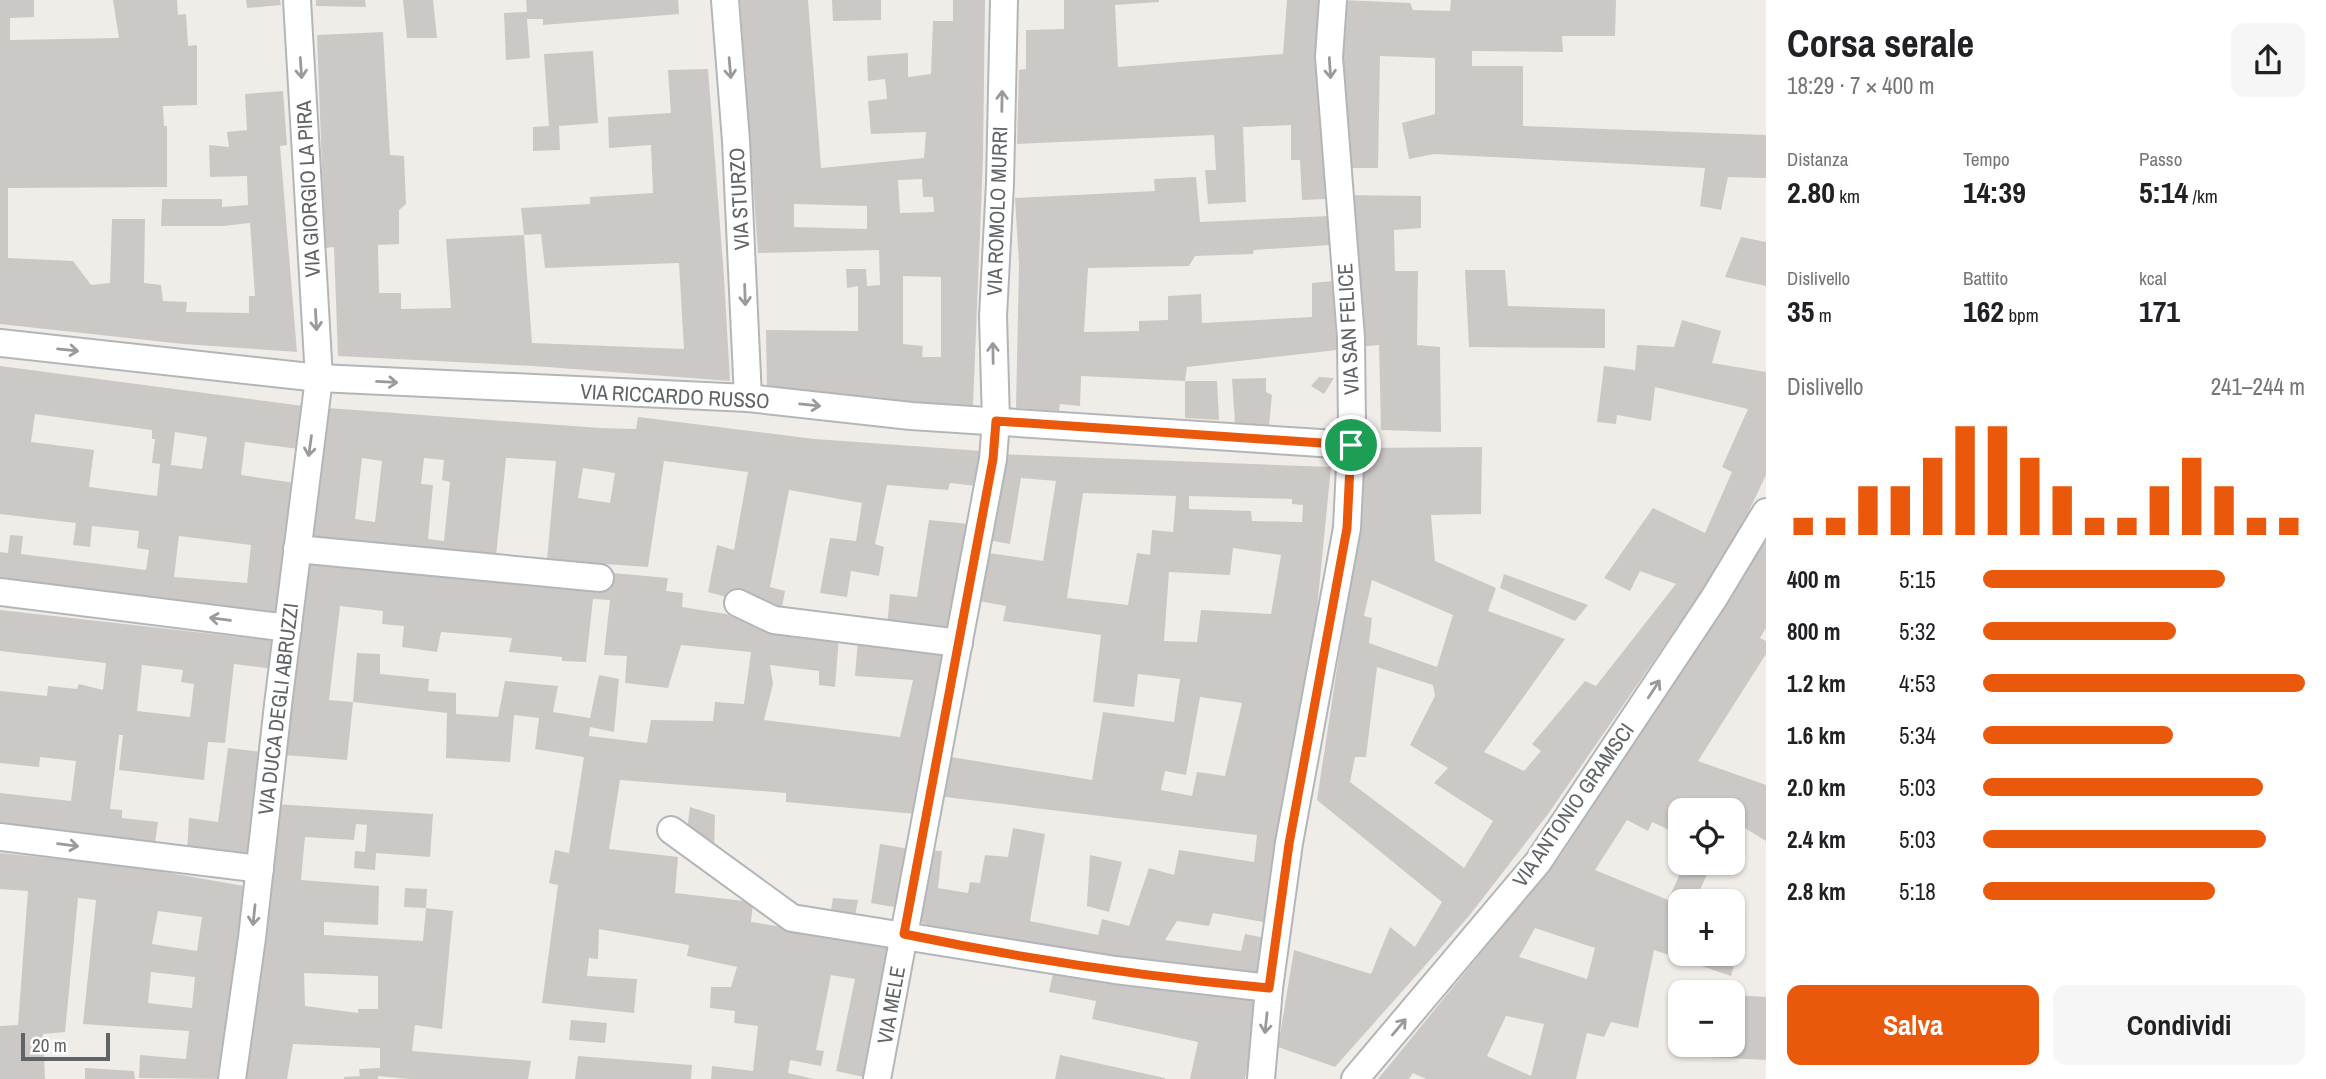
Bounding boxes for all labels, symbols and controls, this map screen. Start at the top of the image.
text: Corsa serale [1787,18,1974,69]
button: share [2231,23,2305,97]
one-way arrow [295,56,308,79]
one-way arrow [724,56,737,79]
one-way arrow [1324,56,1337,79]
text: 18:29 · 7 × 400 m [1787,70,1934,101]
one-way arrow [995,90,1009,113]
street label: VIA GIORGIO LA PIRA [289,99,327,278]
street label: VIA ROMOLO MURRI [980,126,1014,296]
text: Distanza [1787,146,1848,172]
text: Tempo [1963,146,2010,172]
text: Passo [2139,146,2182,172]
street label: VIA STURZO [722,147,756,251]
text: 2.80 [1787,172,1835,212]
text: 14:39 [1963,172,2026,212]
text: 5:14 [2139,172,2188,212]
text: km [1835,183,1860,209]
text: /km [2188,183,2218,209]
street label: VIA SAN FELICE [1330,262,1366,396]
text: Dislivello [1787,265,1850,291]
text: Battito [1963,265,2008,291]
text: kcal [2139,265,2167,291]
one-way arrow [738,283,751,306]
text: 35 [1787,291,1814,331]
text: 162 [1963,291,2004,331]
text: 171 [2139,291,2180,331]
text: m [1814,302,1832,328]
text: bpm [2004,302,2039,328]
one-way arrow [309,308,322,331]
one-way arrow [987,342,1000,365]
one-way arrow [56,344,79,357]
text: Dislivello [1787,371,1864,402]
text: 241–244 m [2211,371,2305,402]
one-way arrow [376,375,399,388]
street label: VIA RICCARDO RUSSO [580,377,770,415]
one-way arrow [798,399,821,412]
pin [1321,415,1381,475]
icon: arrive [1332,426,1370,464]
one-way arrow [303,434,316,457]
text: 400 m [1787,564,1840,595]
text: 5:15 [1899,564,1936,595]
street label: VIA DUCA DEGLI ABRUZZI [251,601,305,817]
one-way arrow [209,613,232,626]
text: 800 m [1787,616,1840,647]
text: 5:32 [1899,616,1936,647]
text: 1.2 km [1787,668,1846,699]
text: 4:53 [1899,668,1936,699]
one-way arrow [1647,680,1661,700]
street label: VIA ANTONIO GRAMSCI [1505,717,1641,893]
text: 1.6 km [1787,720,1846,751]
text: 5:34 [1899,720,1936,751]
text: 2.0 km [1787,772,1846,803]
text: 5:03 [1899,772,1936,803]
map controls [1668,798,1745,1057]
button: locate [1668,798,1745,875]
text: 2.4 km [1787,824,1846,855]
text: 5:03 [1899,824,1936,855]
one-way arrow [56,839,79,852]
text: 2.8 km [1787,876,1846,907]
text: 5:18 [1899,876,1936,907]
button: + [1668,889,1745,966]
one-way arrow [248,903,261,926]
street label: VIA MELE [870,964,912,1046]
button: − [1668,980,1745,1057]
button: Salva [1787,985,2039,1065]
button: Condividi [2053,985,2305,1065]
one-way arrow [1259,1011,1272,1034]
one-way arrow [1391,1018,1407,1036]
scale bar [21,1030,110,1062]
text: 20 m [32,1032,67,1058]

